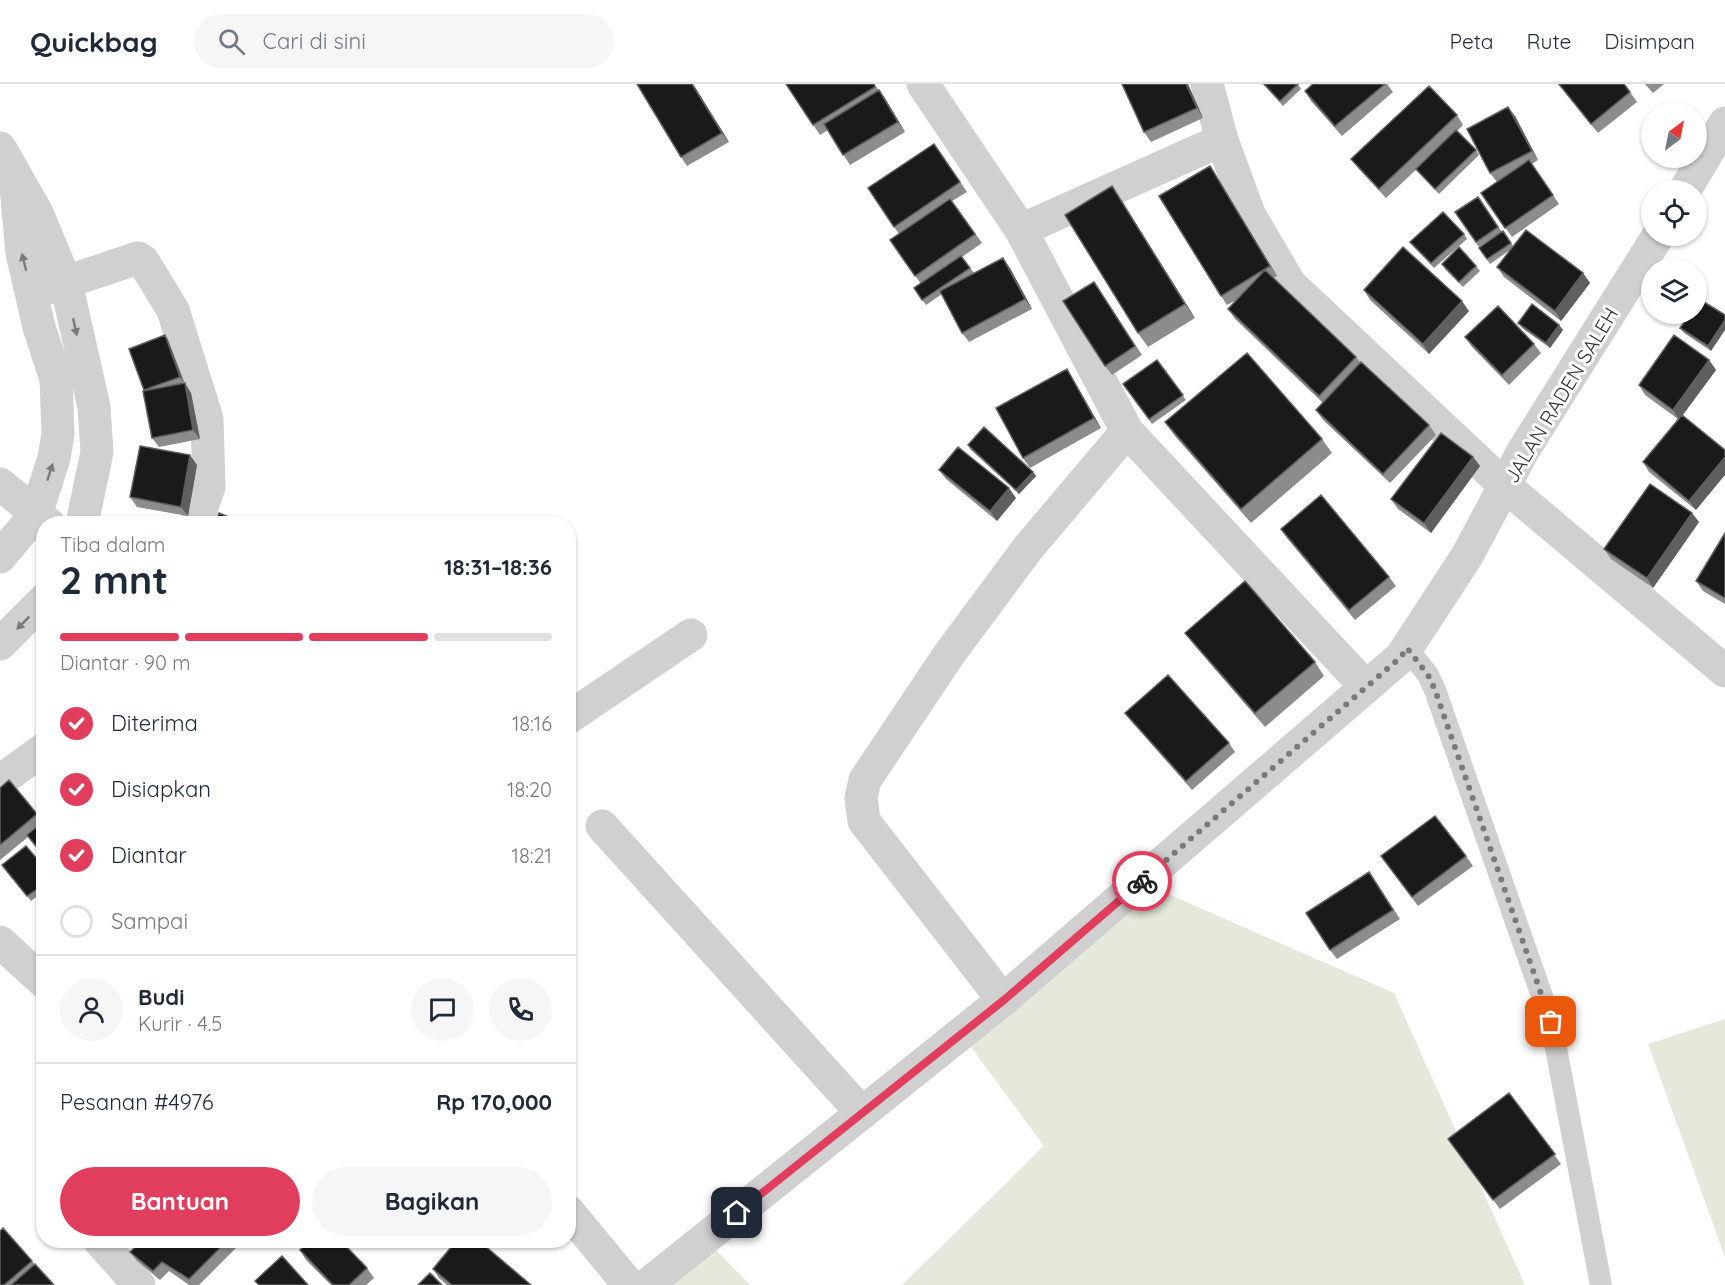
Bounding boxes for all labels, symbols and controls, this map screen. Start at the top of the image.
search box [194,14,614,68]
text: Quickbag [30,24,158,59]
icon: search [215,25,248,58]
text: Cari di sini [263,27,366,55]
text: Peta [1450,28,1494,54]
text: Rute [1527,28,1571,54]
text: Disimpan [1604,28,1695,54]
north arrow [1641,102,1707,168]
map controls [1641,102,1707,324]
button: locate [1641,180,1707,246]
one-way arrow [19,252,29,271]
button: layers [1641,258,1707,324]
street label: JALAN RADEN SALEH [1499,303,1623,487]
one-way arrow [71,317,80,336]
one-way arrow [45,463,55,481]
text: Tiba dalam [60,532,165,557]
text: 18:31–18:36 [444,553,552,581]
text: 2 mnt [60,555,168,604]
one-way arrow [16,615,30,629]
text: Diantar · 90 m [60,650,191,675]
icon: check [60,707,93,740]
text: Diterima [111,709,198,737]
text: 18:16 [512,711,552,736]
icon: check [60,773,93,806]
text: Disiapkan [111,775,211,803]
text: 18:20 [507,777,552,802]
icon: check [60,839,93,872]
text: Diantar [111,841,187,869]
text: 18:21 [512,843,552,868]
courier [1112,851,1172,911]
icon: bike [1126,865,1159,898]
text: Sampai [111,907,188,935]
button: person [60,978,123,1041]
button: chat [411,978,474,1041]
button: phone [489,978,552,1041]
text: Budi [138,983,184,1011]
pin [1525,996,1576,1047]
icon: bag [1534,1005,1567,1038]
text: Kurir · 4.5 [138,1011,222,1036]
text: Pesanan #4976 [60,1088,214,1116]
text: Rp 170,000 [436,1088,552,1116]
button: Bantuan [60,1167,300,1236]
button: Bagikan [312,1167,552,1236]
pin [711,1187,762,1238]
icon: home [720,1196,753,1229]

